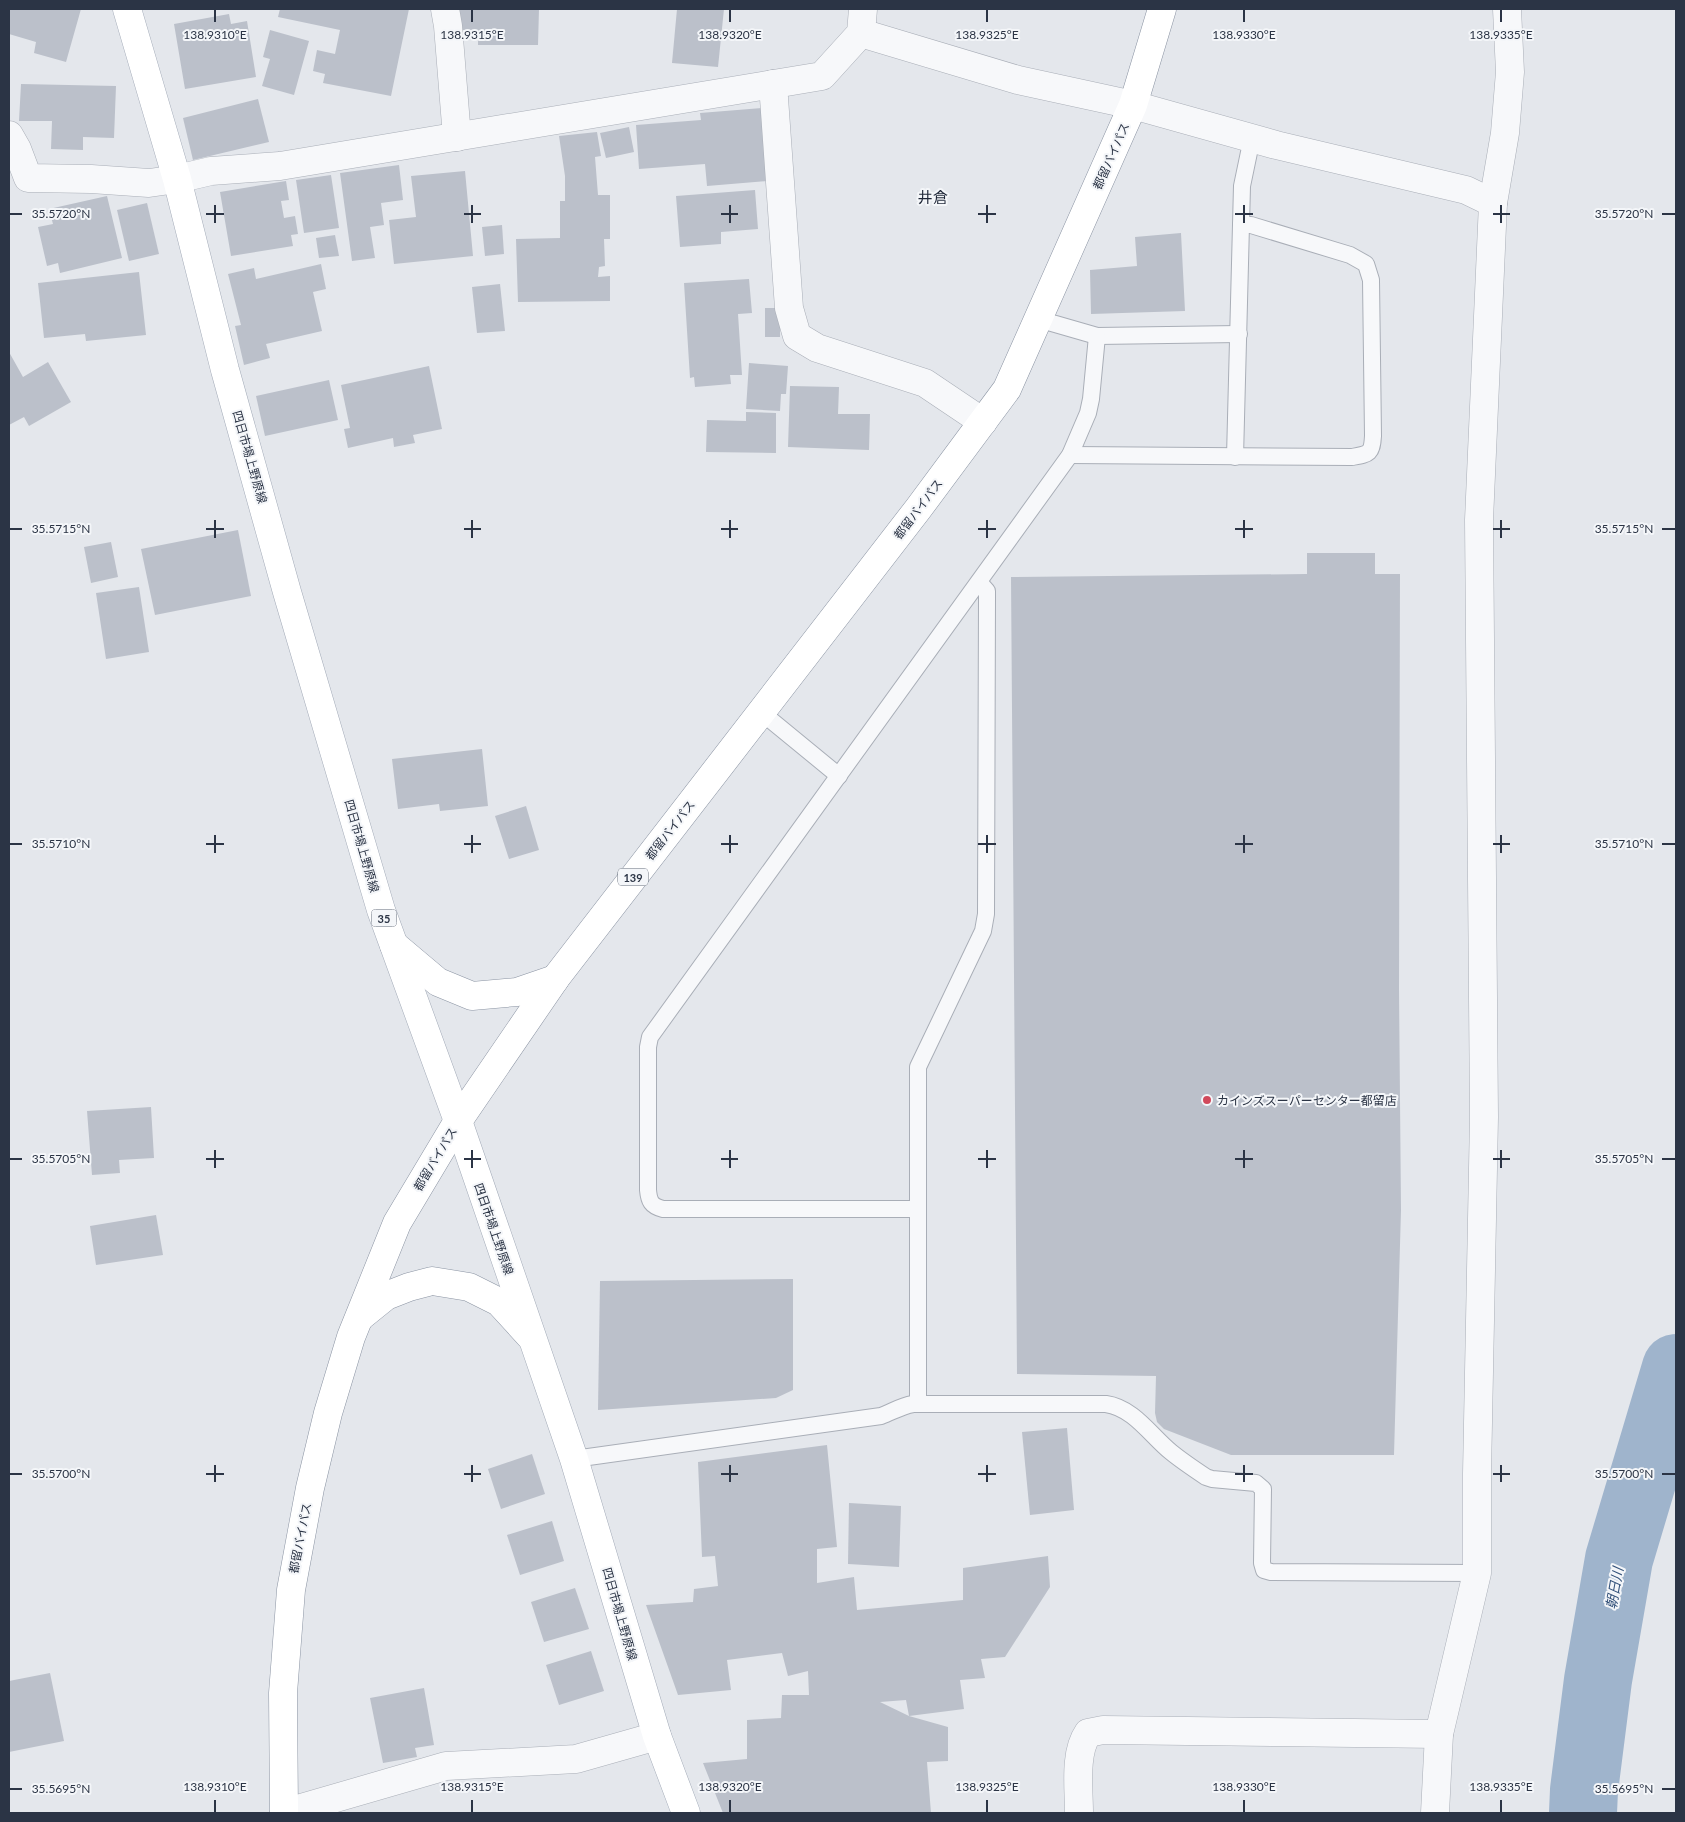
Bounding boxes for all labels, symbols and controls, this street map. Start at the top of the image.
text: 138.9310°E [183,27,247,42]
text: 138.9315°E [440,27,504,42]
text: 138.9320°E [698,27,762,42]
text: 138.9325°E [955,27,1019,42]
text: 138.9330°E [1212,27,1276,42]
text: 138.9335°E [1469,27,1533,42]
street label: 都留バイパス [1090,120,1132,192]
district label: 井倉 [918,188,948,206]
text: 35.5720°N [32,206,90,221]
text: 35.5720°N [1595,206,1653,221]
street label: 四日市場上野原線 [230,409,270,505]
street label: 都留バイパス [890,476,946,542]
text: 35.5715°N [32,521,90,536]
text: 35.5715°N [1595,521,1653,536]
street label: 都留バイパス [642,797,698,863]
street label: 四日市場上野原線 [342,798,382,894]
text: 35.5710°N [32,836,90,851]
text: 35.5710°N [1595,836,1653,851]
road number: 139 [618,869,648,886]
road number: 35 [372,910,396,926]
place label: カインズスーパーセンター都留店 [1217,1093,1397,1108]
marker: カインズスーパーセンター都留店 [1201,1094,1213,1106]
street label: 都留バイパス [410,1124,460,1194]
text: 35.5705°N [32,1151,90,1166]
text: 35.5705°N [1595,1151,1653,1166]
street label: 四日市場上野原線 [471,1181,517,1277]
text: 35.5700°N [32,1466,90,1481]
text: 35.5700°N [1595,1466,1653,1481]
street label: 都留バイパス [286,1501,314,1575]
water label: 朝日川 [1602,1564,1626,1610]
street label: 四日市場上野原線 [600,1566,640,1662]
text: 138.9310°E [183,1779,247,1794]
text: 138.9315°E [440,1779,504,1794]
text: 138.9320°E [698,1779,762,1794]
text: 138.9325°E [955,1779,1019,1794]
text: 138.9330°E [1212,1779,1276,1794]
text: 138.9335°E [1469,1779,1533,1794]
text: 35.5695°N [32,1781,90,1796]
text: 35.5695°N [1595,1781,1653,1796]

